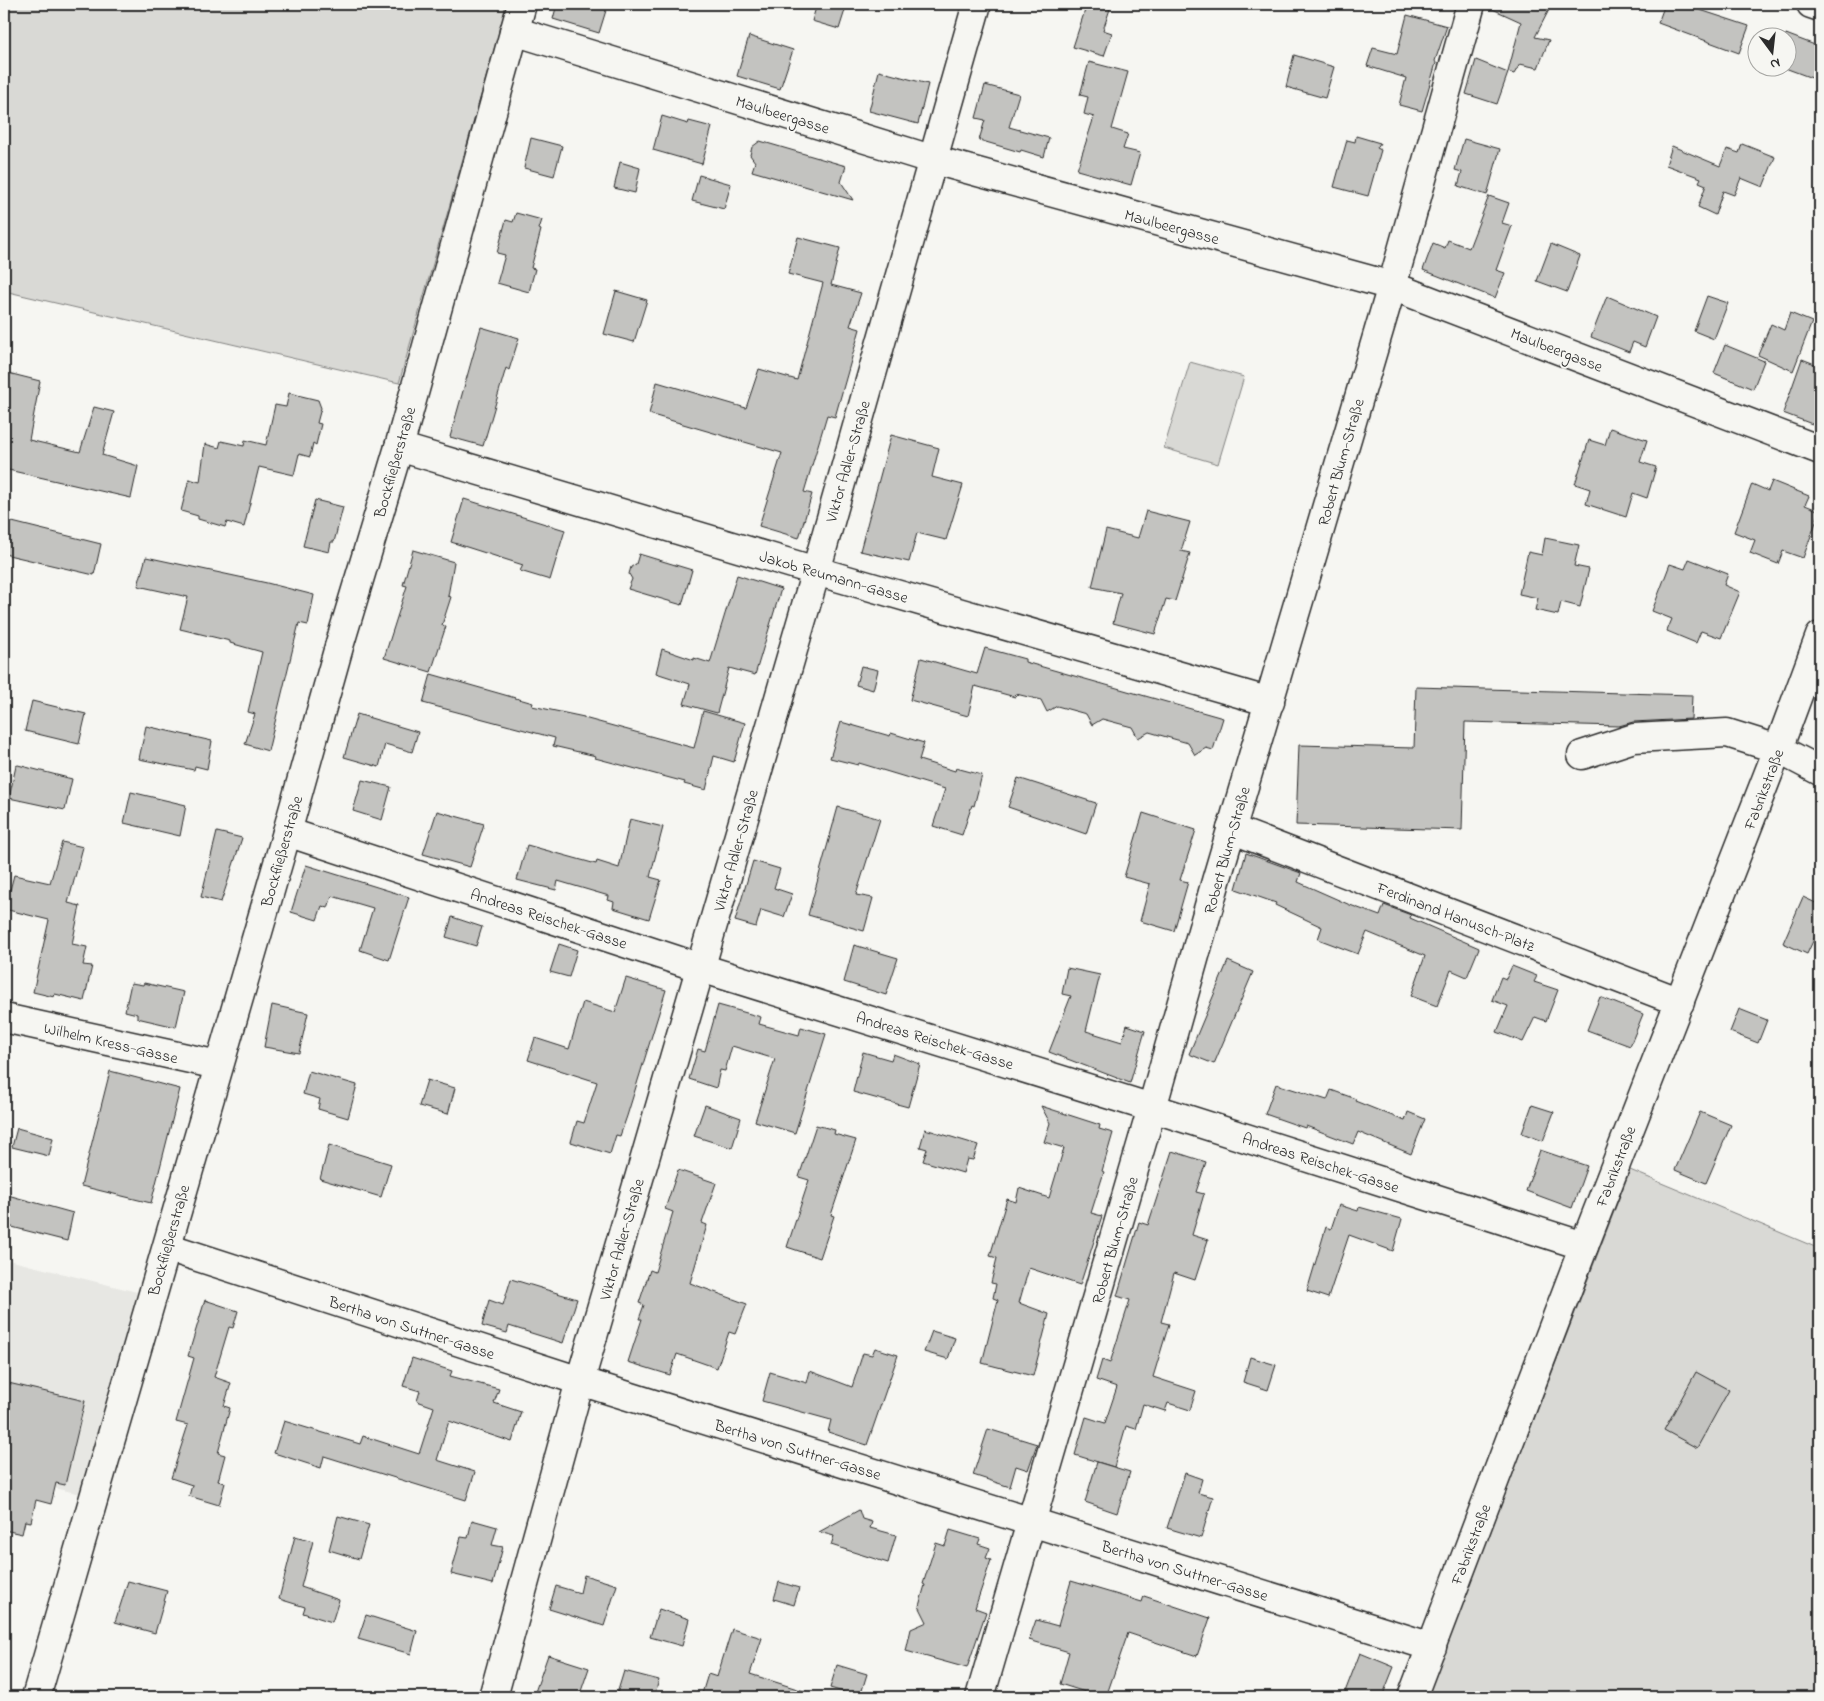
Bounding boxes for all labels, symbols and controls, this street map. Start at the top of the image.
north arrow [1746,28,1796,78]
text: N [1768,52,1782,74]
street label: Maulbeergasse [732,90,833,142]
street label: Maulbeergasse [1121,204,1222,252]
street label: Maulbeergasse [1507,322,1607,380]
street label: Robert Blum-Straße [1312,395,1372,529]
street label: Viktor Adler-Straße [820,397,878,526]
street label: Bockfließerstraße [368,403,423,522]
street label: Jakob Reumann-Gasse [756,545,911,611]
street label: Fabrikstraße [1738,745,1792,835]
street label: Robert Blum-Straße [1198,783,1258,917]
street label: Viktor Adler-Straße [708,786,766,915]
street label: Bockfließerstraße [255,792,310,911]
street label: Ferdinand Hanusch-Platz [1372,876,1538,959]
street label: Andreas Reischek-Gasse [467,883,631,957]
street label: Andreas Reischek-Gasse [853,1007,1017,1078]
street label: Wilhelm Kress-Gasse [41,1017,181,1071]
street label: Fabrikstraße [1590,1122,1644,1212]
street label: Andreas Reischek-Gasse [1239,1127,1403,1201]
street label: Robert Blum-Straße [1086,1173,1146,1307]
street label: Viktor Adler-Straße [594,1175,652,1304]
street label: Bockfließerstraße [142,1181,197,1300]
street label: Bertha von Suttner-Gasse [324,1290,498,1367]
street label: Bertha von Suttner-Gasse [710,1414,885,1488]
street label: Fabrikstraße [1445,1500,1499,1590]
street label: Bertha von Suttner-Gasse [1097,1535,1272,1609]

